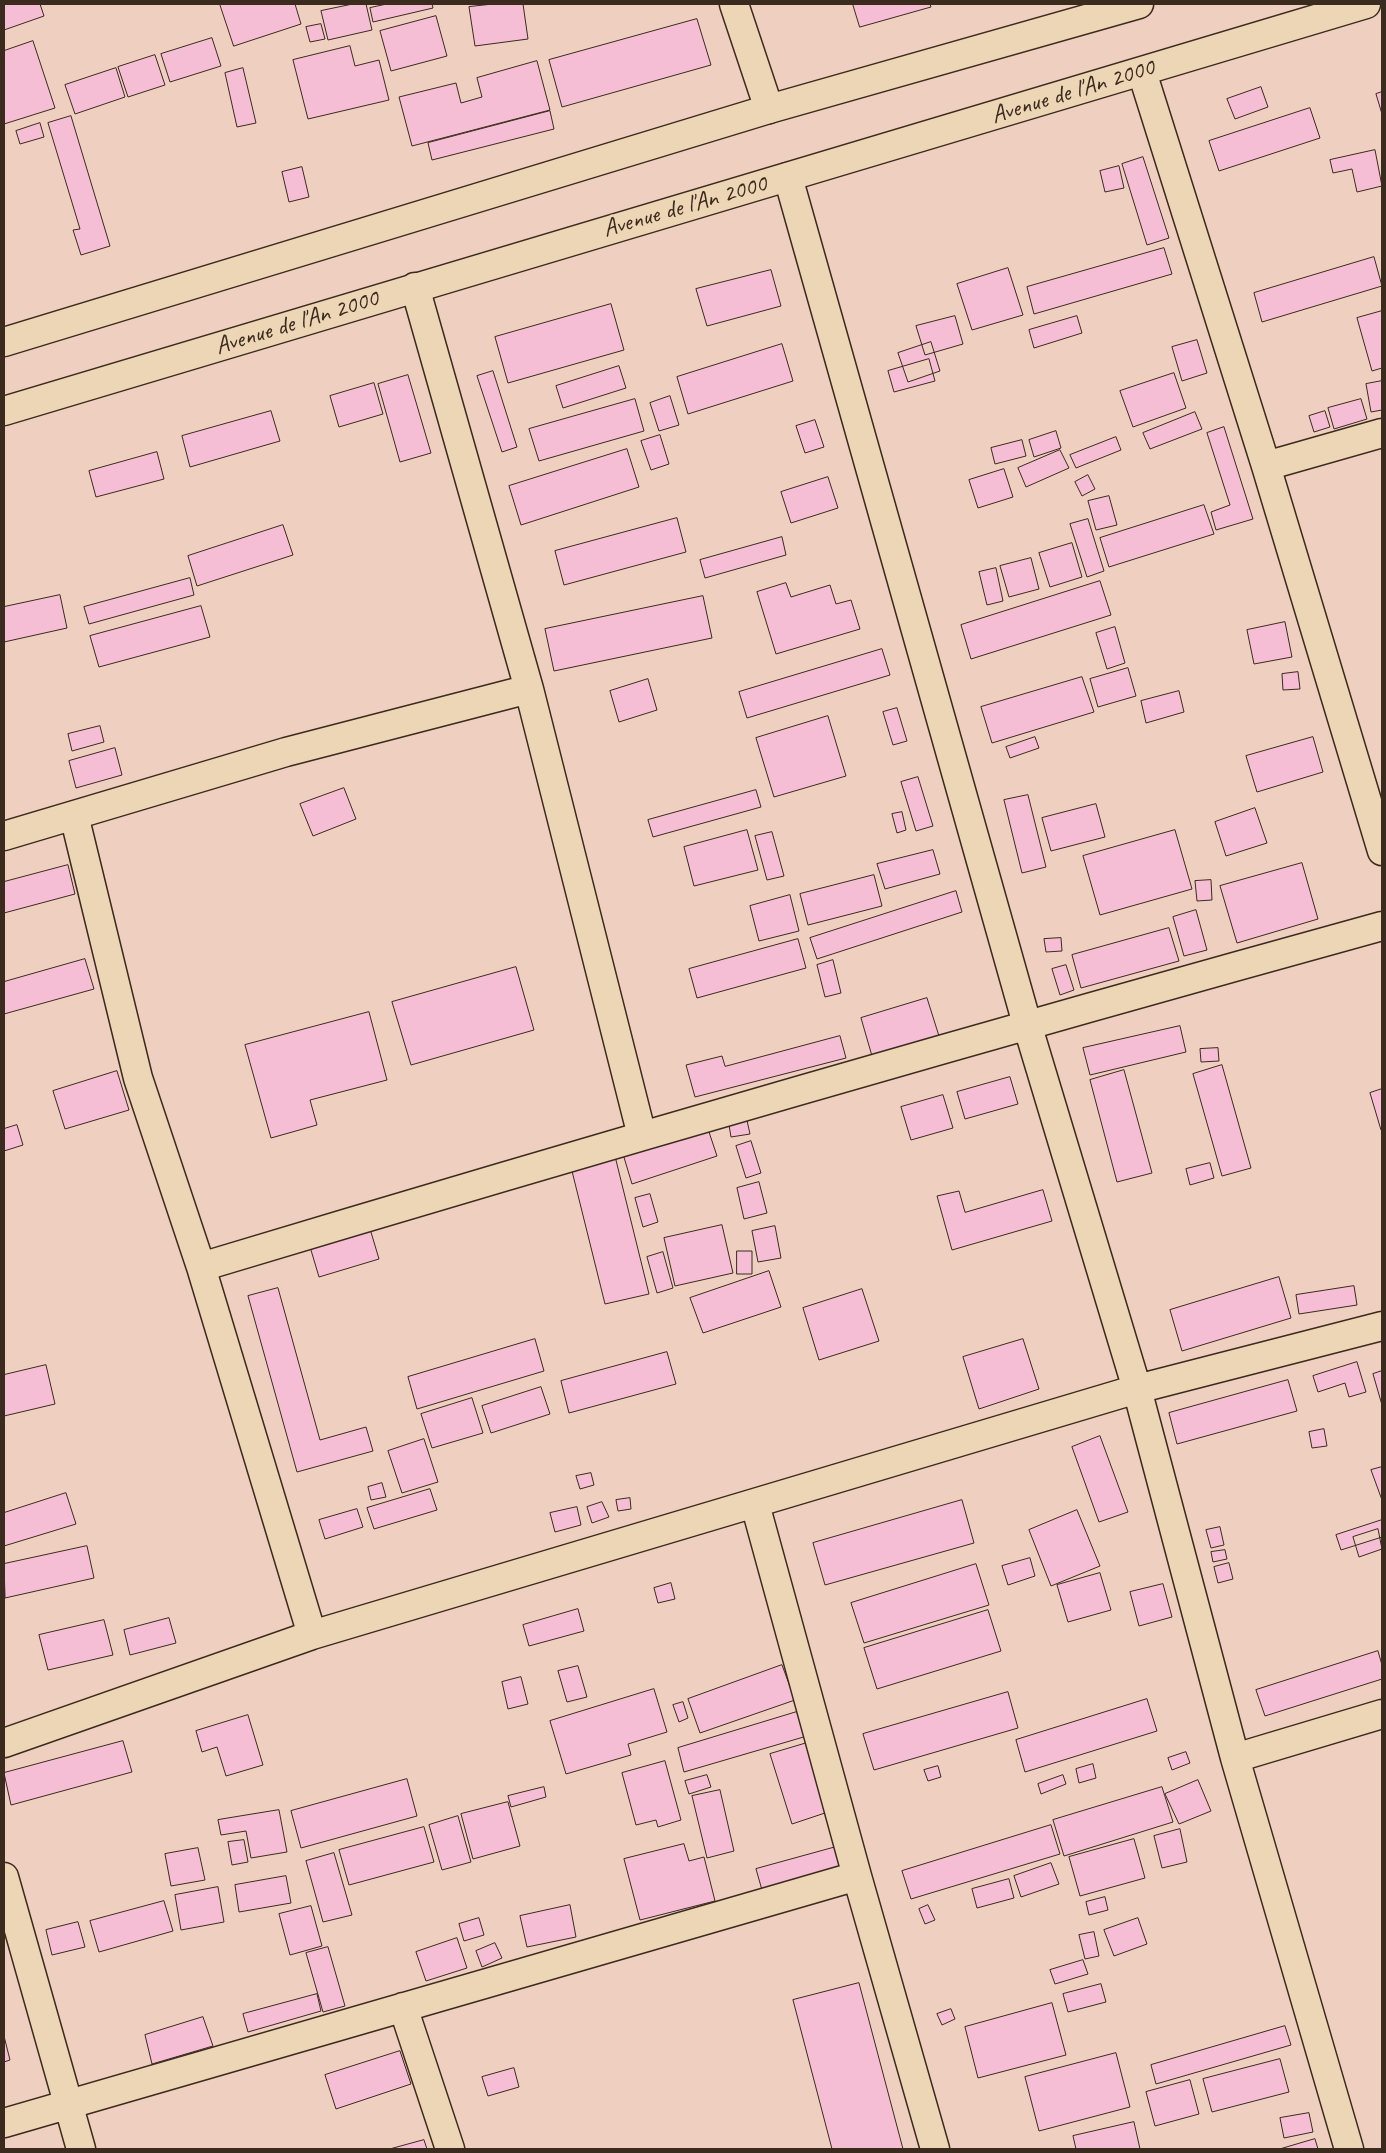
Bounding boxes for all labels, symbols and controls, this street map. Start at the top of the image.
street label: Avenue de l'An 2000 [988,53,1158,131]
street label: Avenue de l'An 2000 [600,169,770,245]
street label: Avenue de l'An 2000 [212,284,382,362]

